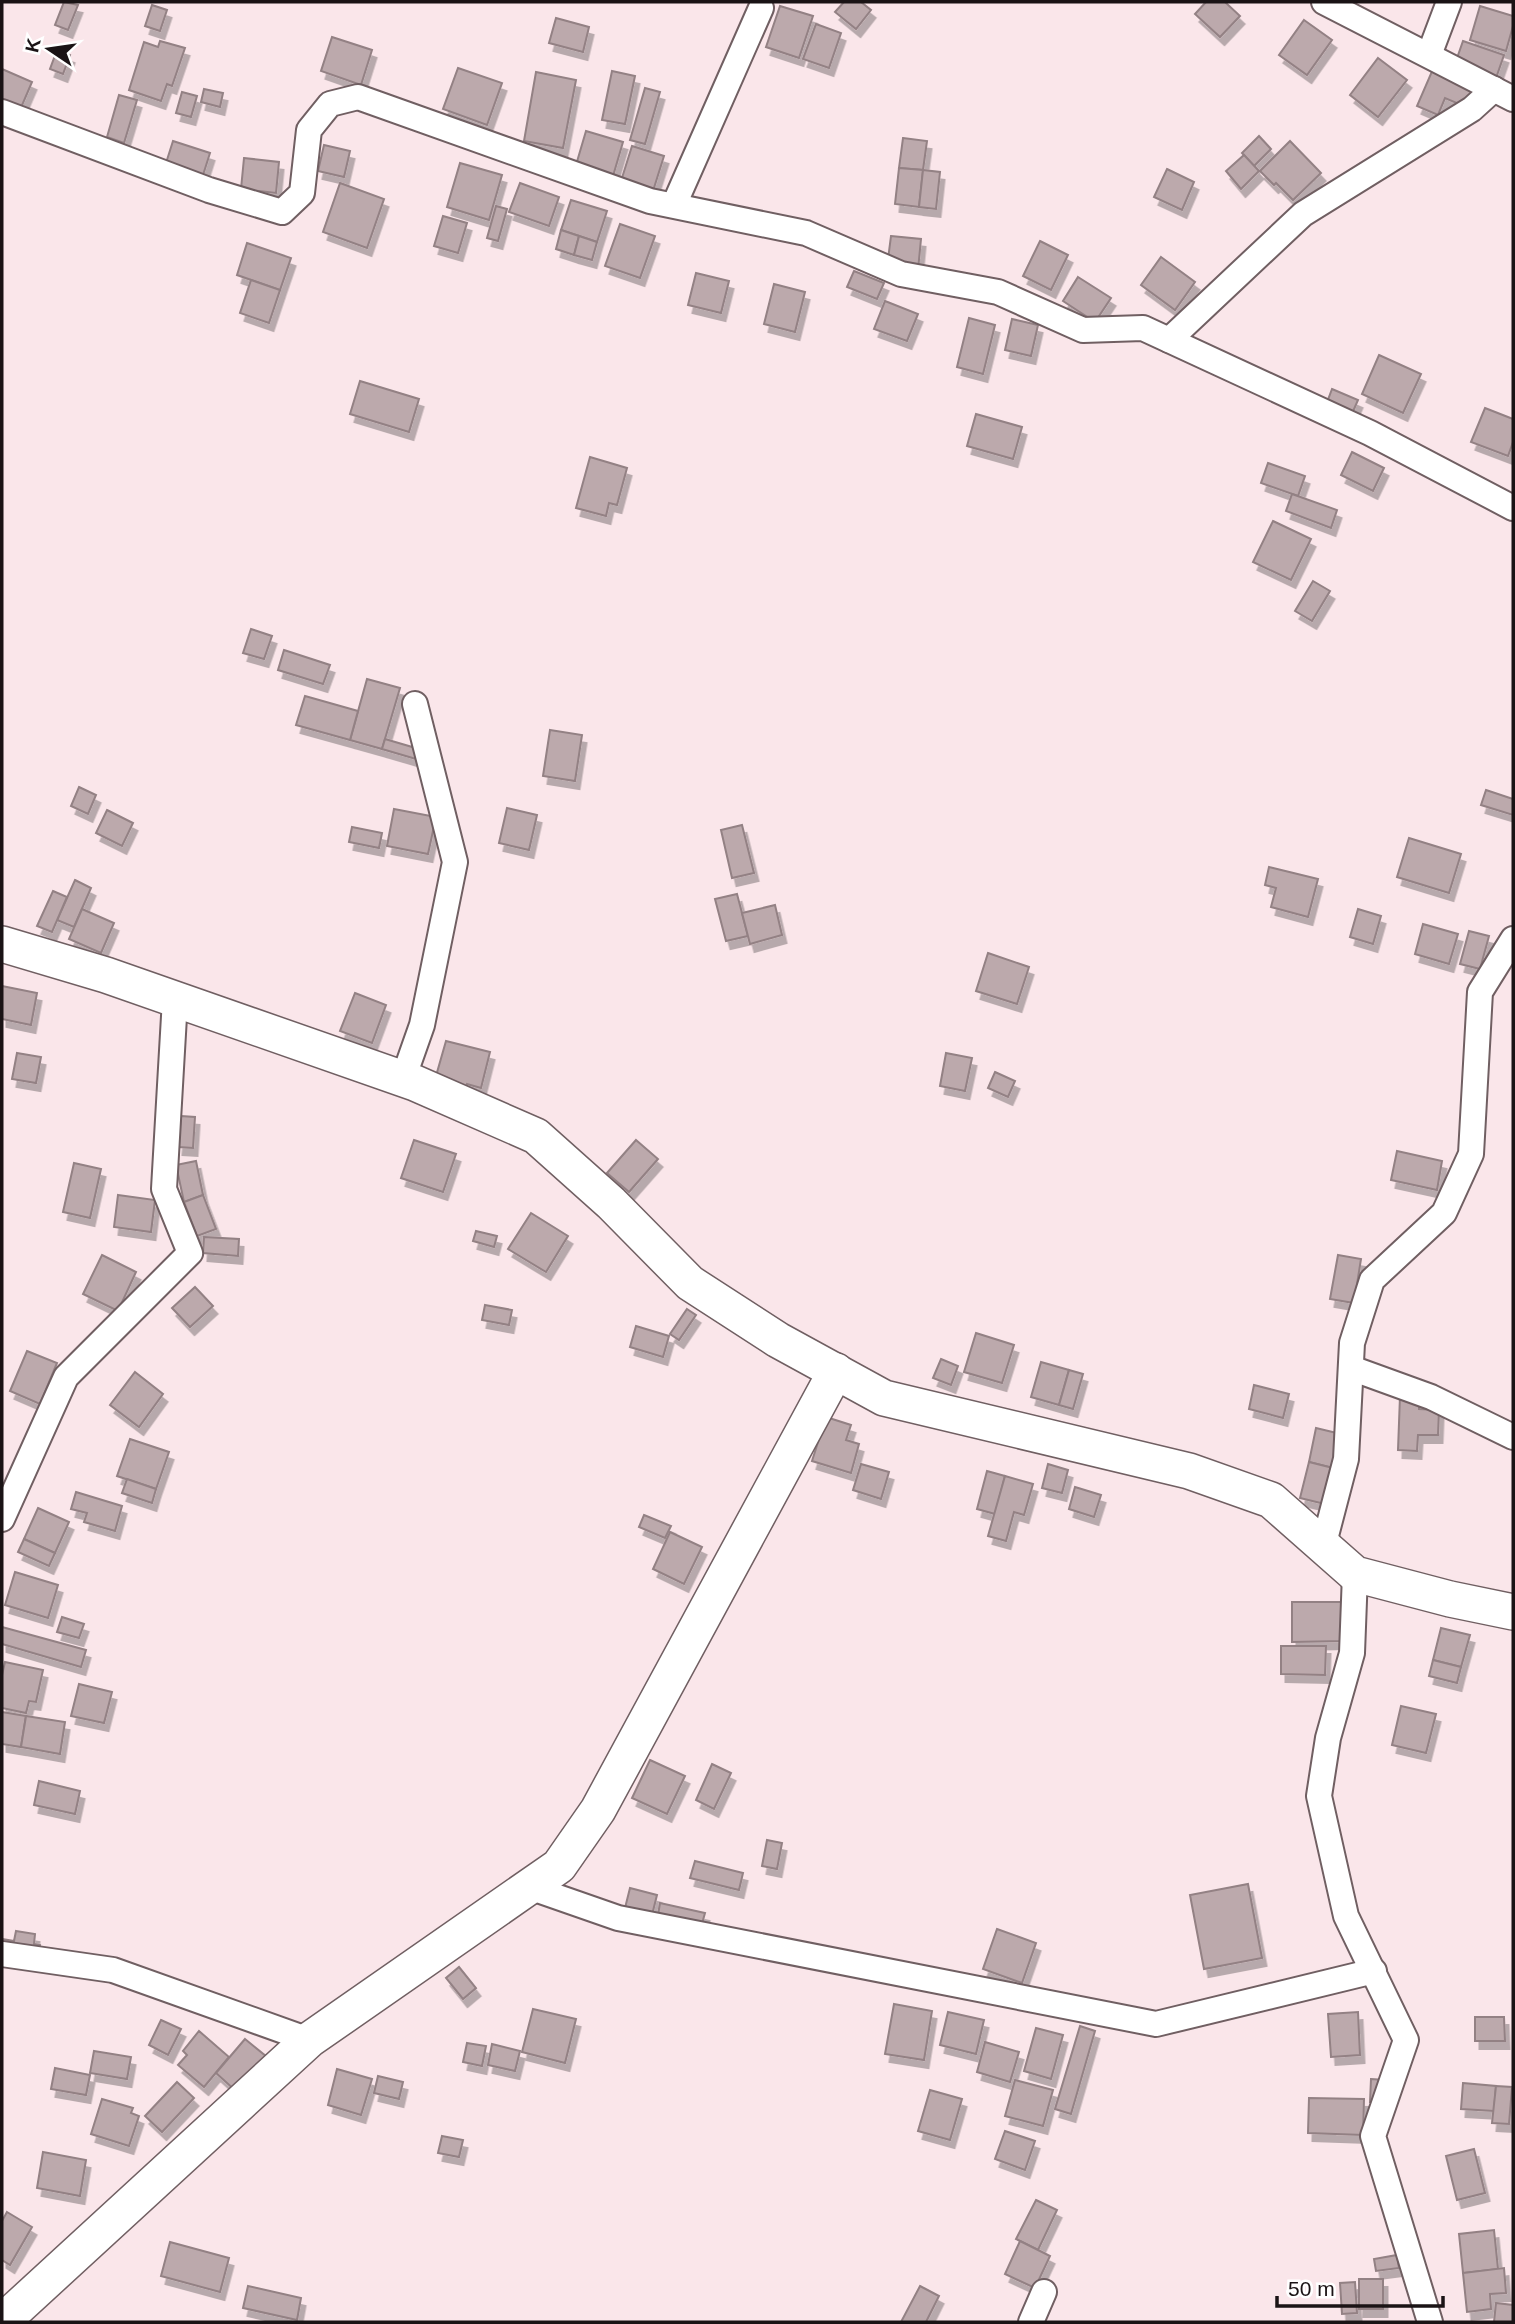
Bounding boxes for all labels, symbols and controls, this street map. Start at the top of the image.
north arrow [14,14,84,84]
text: K [21,36,45,54]
scale bar [1277,2264,1443,2308]
text: 50 m [1288,2277,1335,2300]

